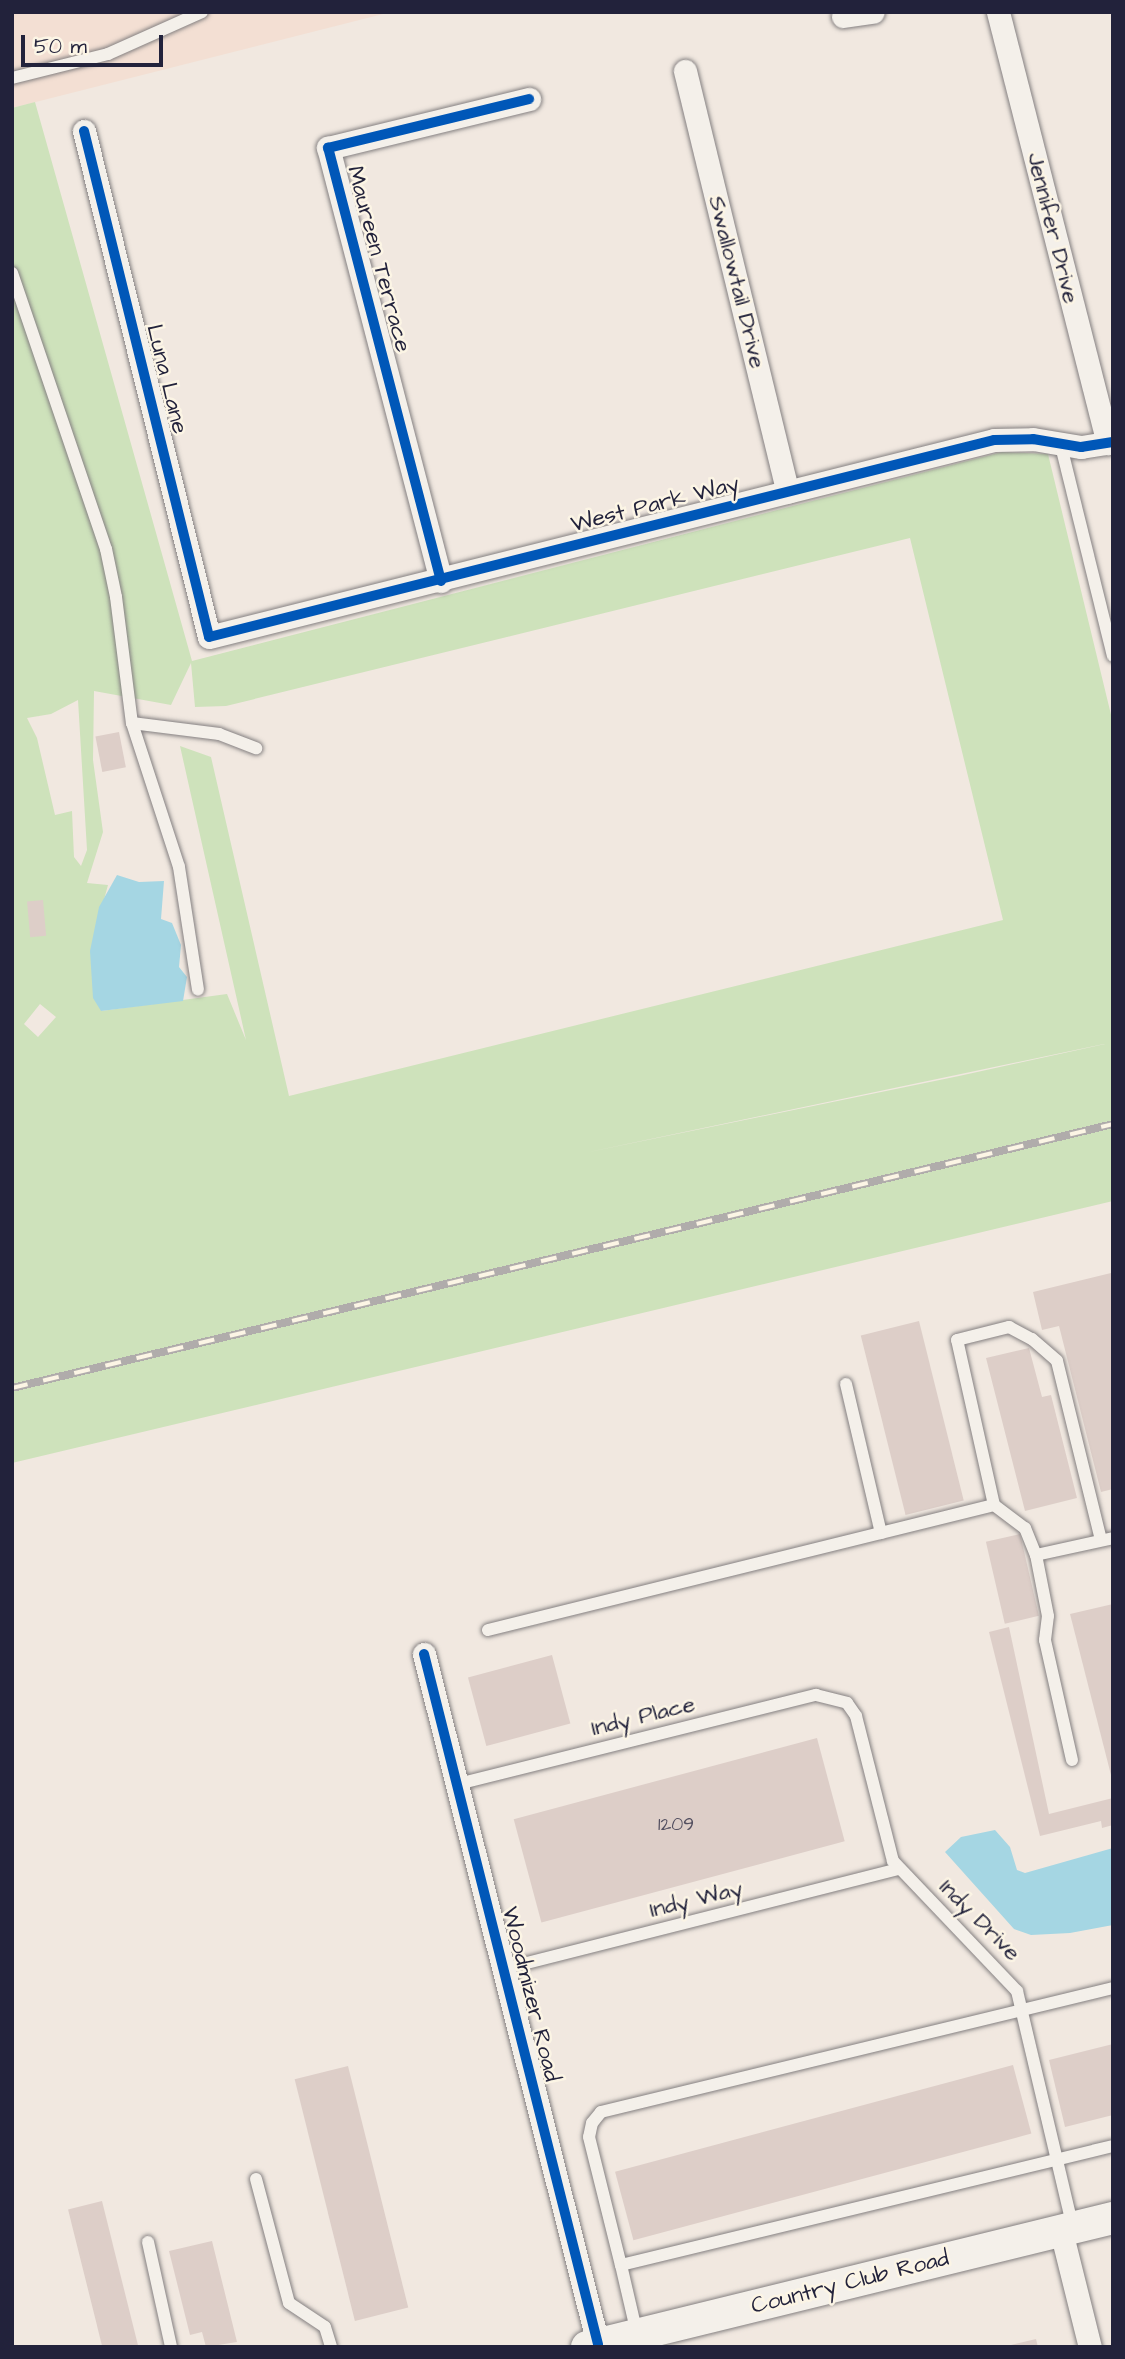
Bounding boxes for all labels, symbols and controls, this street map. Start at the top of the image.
scale bar [24,21,166,65]
text: 50 m [34,32,87,61]
street label: Jennifer Drive [1021,150,1085,306]
street label: Maureen Terrace [341,163,417,355]
street label: Swallowtail Drive [702,193,772,371]
street label: Luna Lane [140,322,194,436]
street label: West Park Way [568,470,742,538]
street label: Indy Place [588,1690,698,1742]
house number: 1209 [658,1814,694,1836]
street label: Indy Drive [933,1873,1027,1967]
street label: Indy Way [647,1874,745,1924]
street label: Woodmizer Road [496,1904,566,2084]
street label: Country Club Road [748,2244,952,2320]

